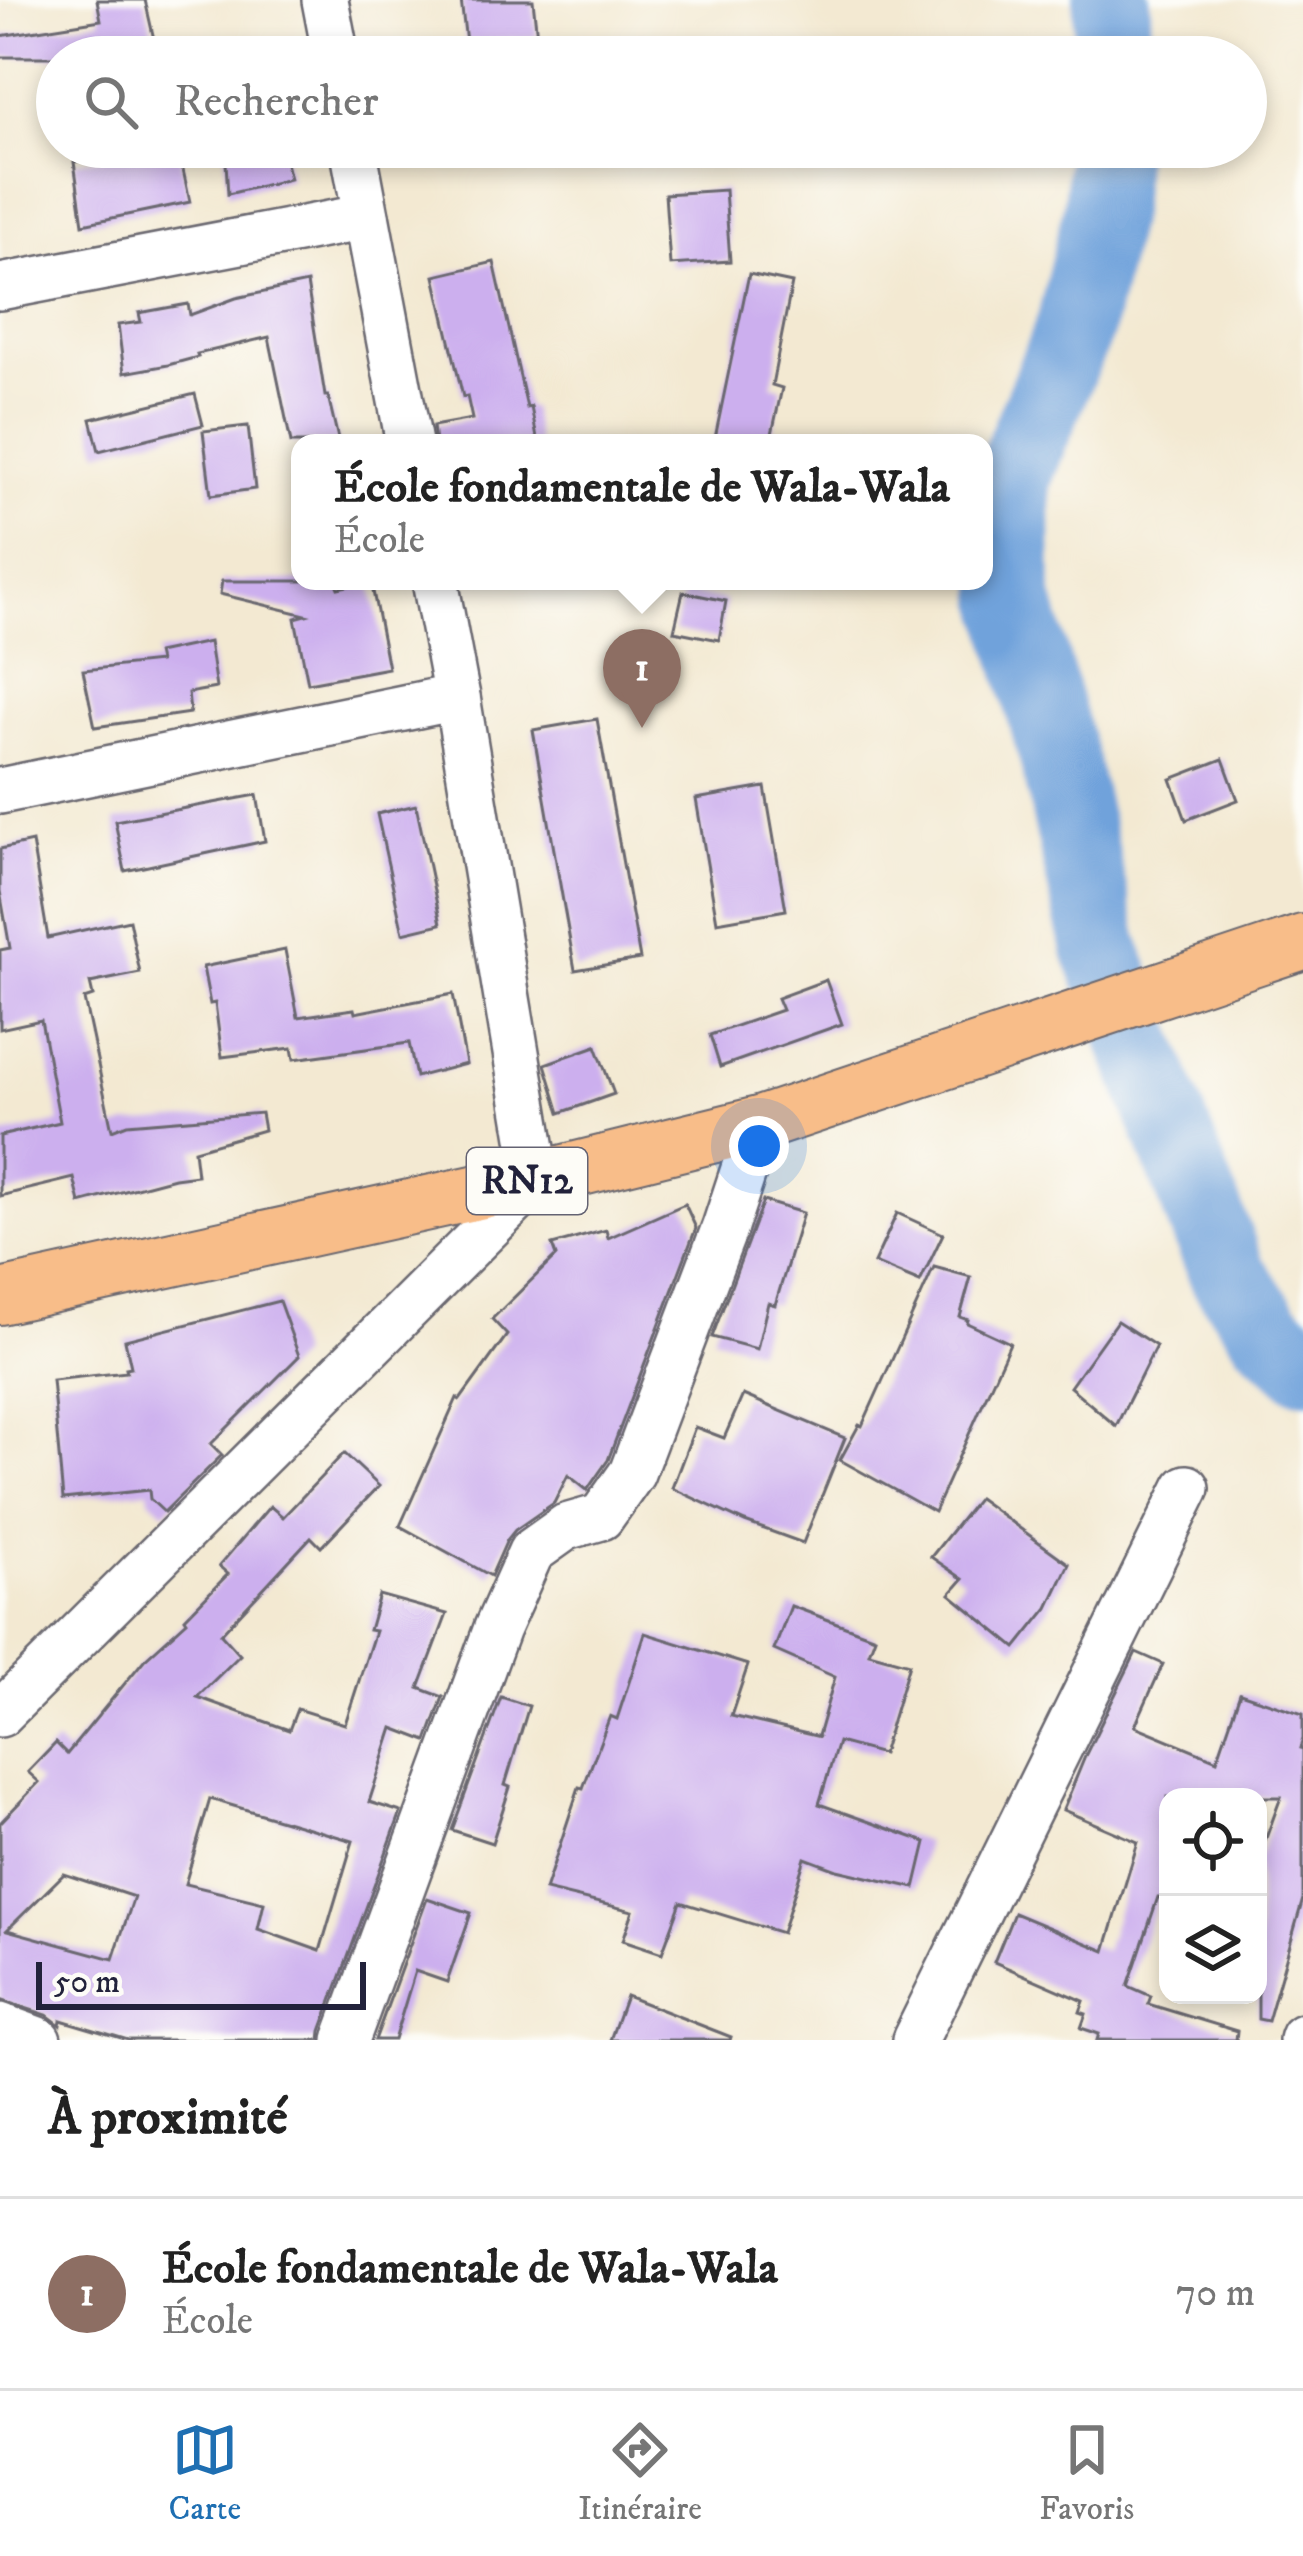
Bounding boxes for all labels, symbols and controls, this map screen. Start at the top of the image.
search box [36,36,1267,168]
icon: search [78,69,144,135]
text: Rechercher [174,74,379,130]
popup [291,434,993,590]
text: École fondamentale de Wala-Wala [334,460,950,516]
text: École [334,516,425,565]
pin: 1 [603,629,681,728]
your location [729,1116,789,1176]
road number: RN12 [467,1148,587,1214]
map controls [1159,1788,1267,2004]
button: locate [1159,1788,1267,1896]
button: layers [1159,1896,1267,2004]
scale bar [36,1956,366,2009]
text: 50 m [54,1962,120,2003]
text: À proximité [48,2086,288,2150]
text: École fondamentale de Wala-Wala [162,2241,778,2297]
text: 1 [80,2269,94,2318]
text: 70 m [1176,2269,1255,2318]
text: École [162,2297,253,2346]
tab: Carte [169,2417,241,2530]
tab: Itinéraire [578,2417,702,2530]
tab: Favoris [1039,2417,1134,2530]

